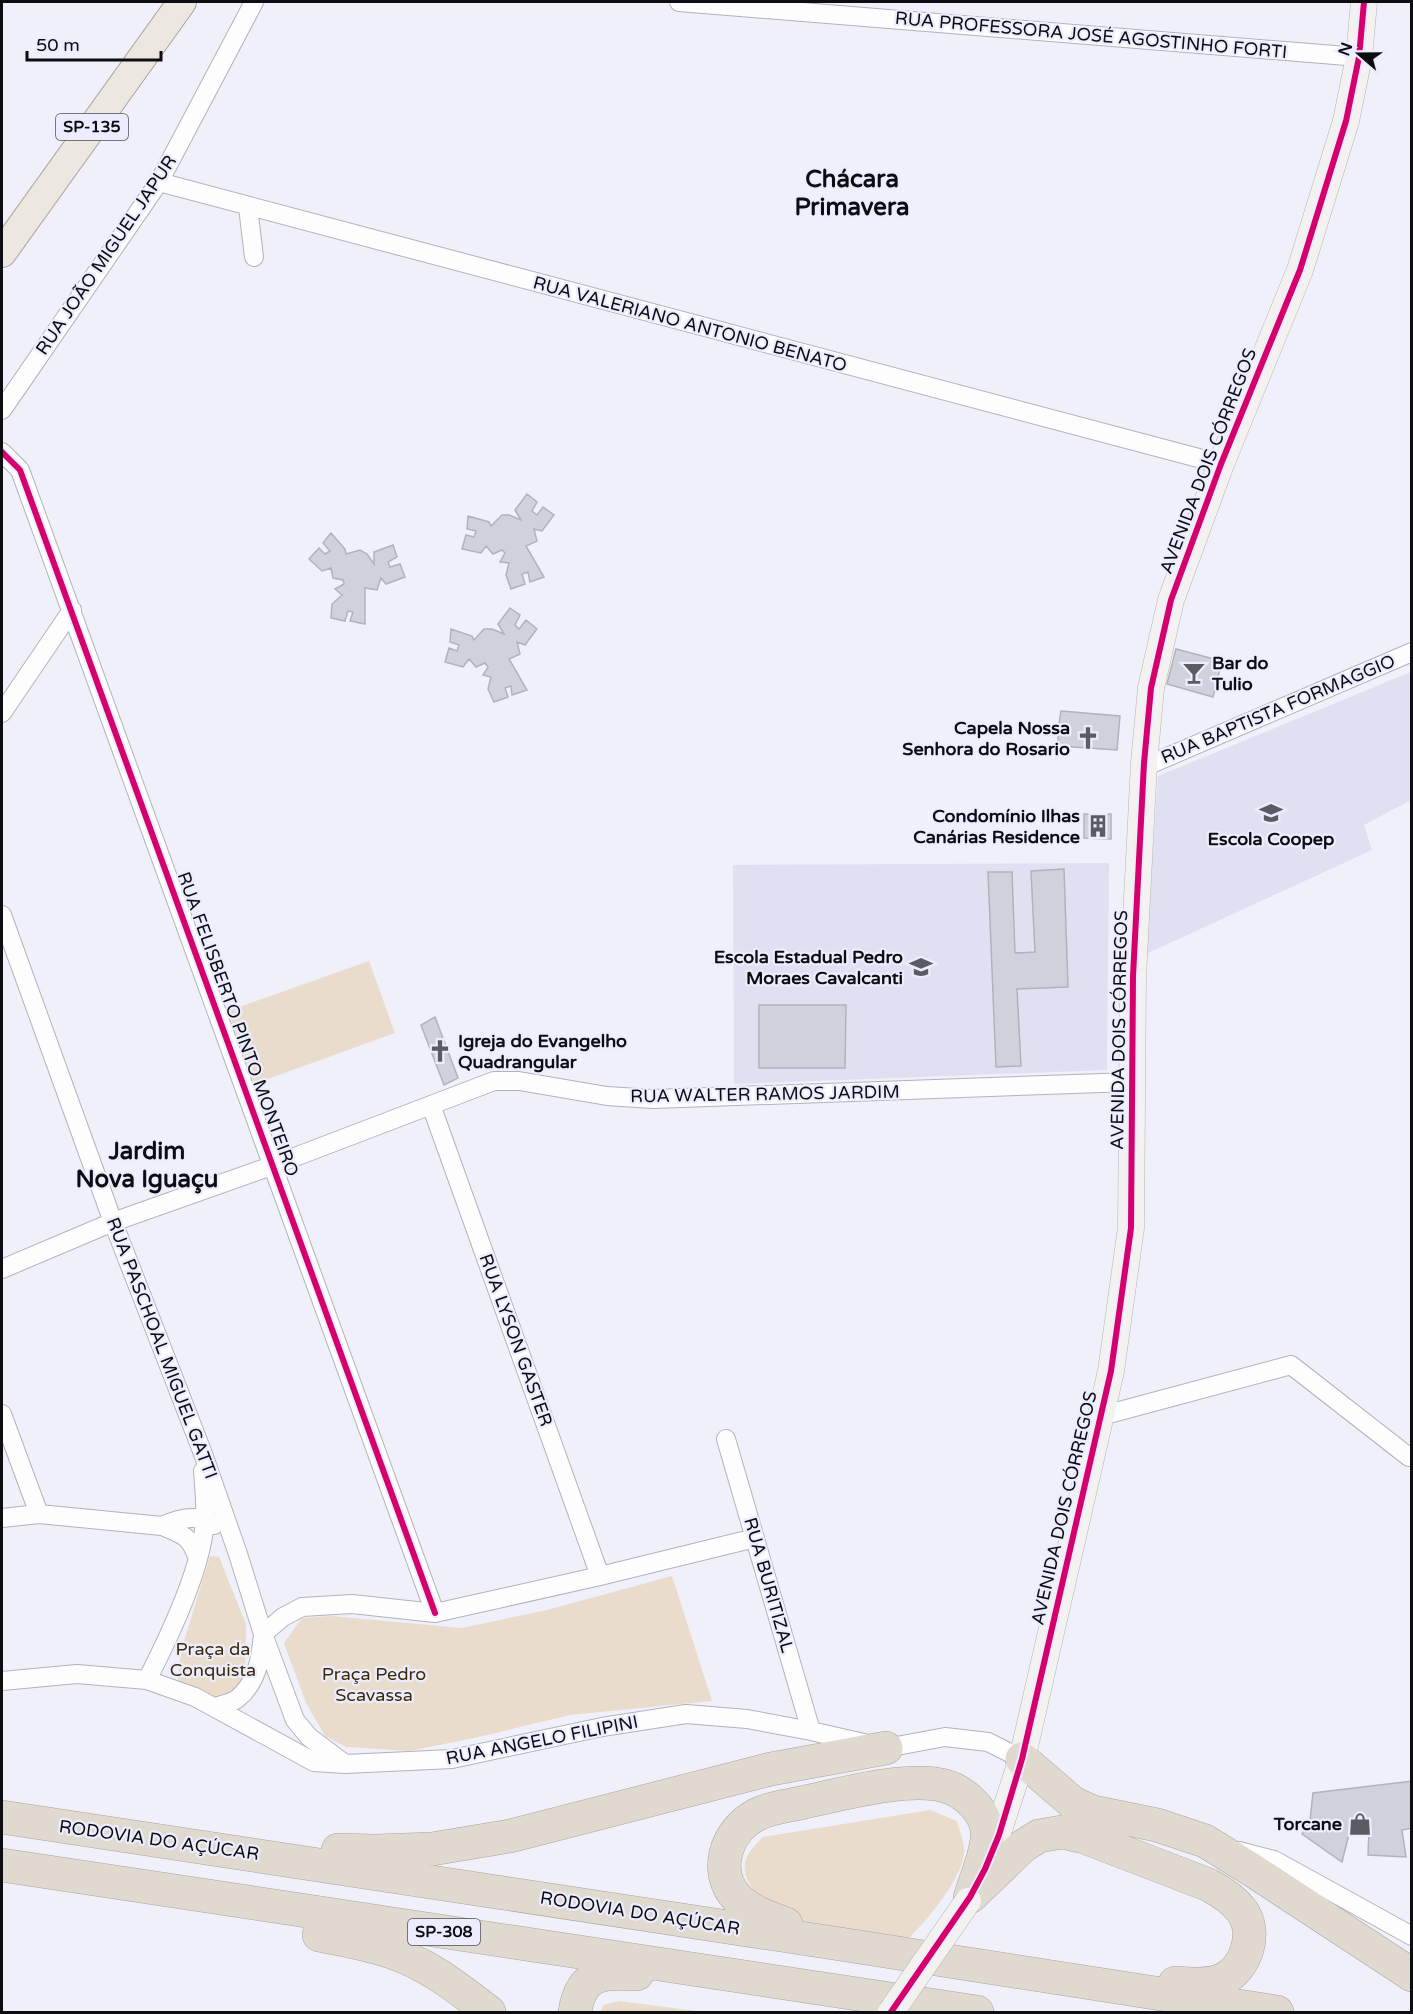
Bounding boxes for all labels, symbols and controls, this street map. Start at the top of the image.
street label: RUA PROFESSORA JOSÉ AGOSTINHO FORTI [894,7,1288,63]
scale bar [27,24,160,62]
north arrow [1329,24,1389,84]
text: 50 m [36,34,80,56]
text: N [1334,40,1357,59]
road number: SP-135 [56,114,128,140]
street label: RUA JOÃO MIGUEL JAPUR [31,151,181,359]
district label: Chácara Primavera [794,165,910,222]
street label: RUA VALERIANO ANTONIO BENATO [531,271,849,377]
street label: AVENIDA DOIS CÓRREGOS [1155,345,1261,577]
street label: RUA BAPTISTA FORMAGGIO [1158,650,1398,768]
place label: Bar do Tulio [1211,652,1269,695]
bar icon: Bar do Tulio [1181,660,1207,686]
place label: Capela Nossa Senhora do Rosario [902,717,1070,760]
church icon: Capela Nossa Senhora do Rosario [1075,725,1101,751]
school or university icon: Escola Coopep [1258,800,1284,826]
place label: Condomínio Ilhas Canárias Residence [913,805,1080,848]
building icon: Condomínio Ilhas Canárias Residence [1085,813,1111,839]
place label: Escola Coopep [1208,828,1334,850]
street label: RUA FELISBERTO PINTO MONTEIRO [172,869,304,1179]
street label: AVENIDA DOIS CÓRREGOS [1106,910,1132,1150]
place label: Escola Estadual Pedro Moraes Cavalcanti [714,946,903,989]
school or university icon: Escola Estadual Pedro Moraes Cavalcanti [908,954,934,980]
place label: Igreja do Evangelho Quadrangular [458,1030,627,1073]
church icon: Igreja do Evangelho Quadrangular [427,1038,453,1064]
street label: RUA WALTER RAMOS JARDIM [630,1081,900,1107]
district label: Jardim Nova Iguaçu [76,1137,218,1194]
street label: RUA PASCHOAL MIGUEL GATTI [102,1214,222,1482]
street label: RUA LYSON GASTER [475,1251,557,1429]
street label: AVENIDA DOIS CÓRREGOS [1026,1389,1102,1627]
street label: RUA BURITIZAL [739,1515,799,1656]
park label: Praça da Conquista [170,1638,256,1681]
park label: Praça Pedro Scavassa [322,1663,426,1706]
street label: RUA ANGELO FILIPINI [444,1711,640,1769]
shop icon: Torcane [1347,1811,1373,1837]
place label: Torcane [1273,1813,1342,1835]
street label: RODOVIA DO AÇÚCAR [57,1815,261,1865]
street label: RODOVIA DO AÇÚCAR [539,1886,741,1940]
road number: SP-308 [408,1919,480,1945]

